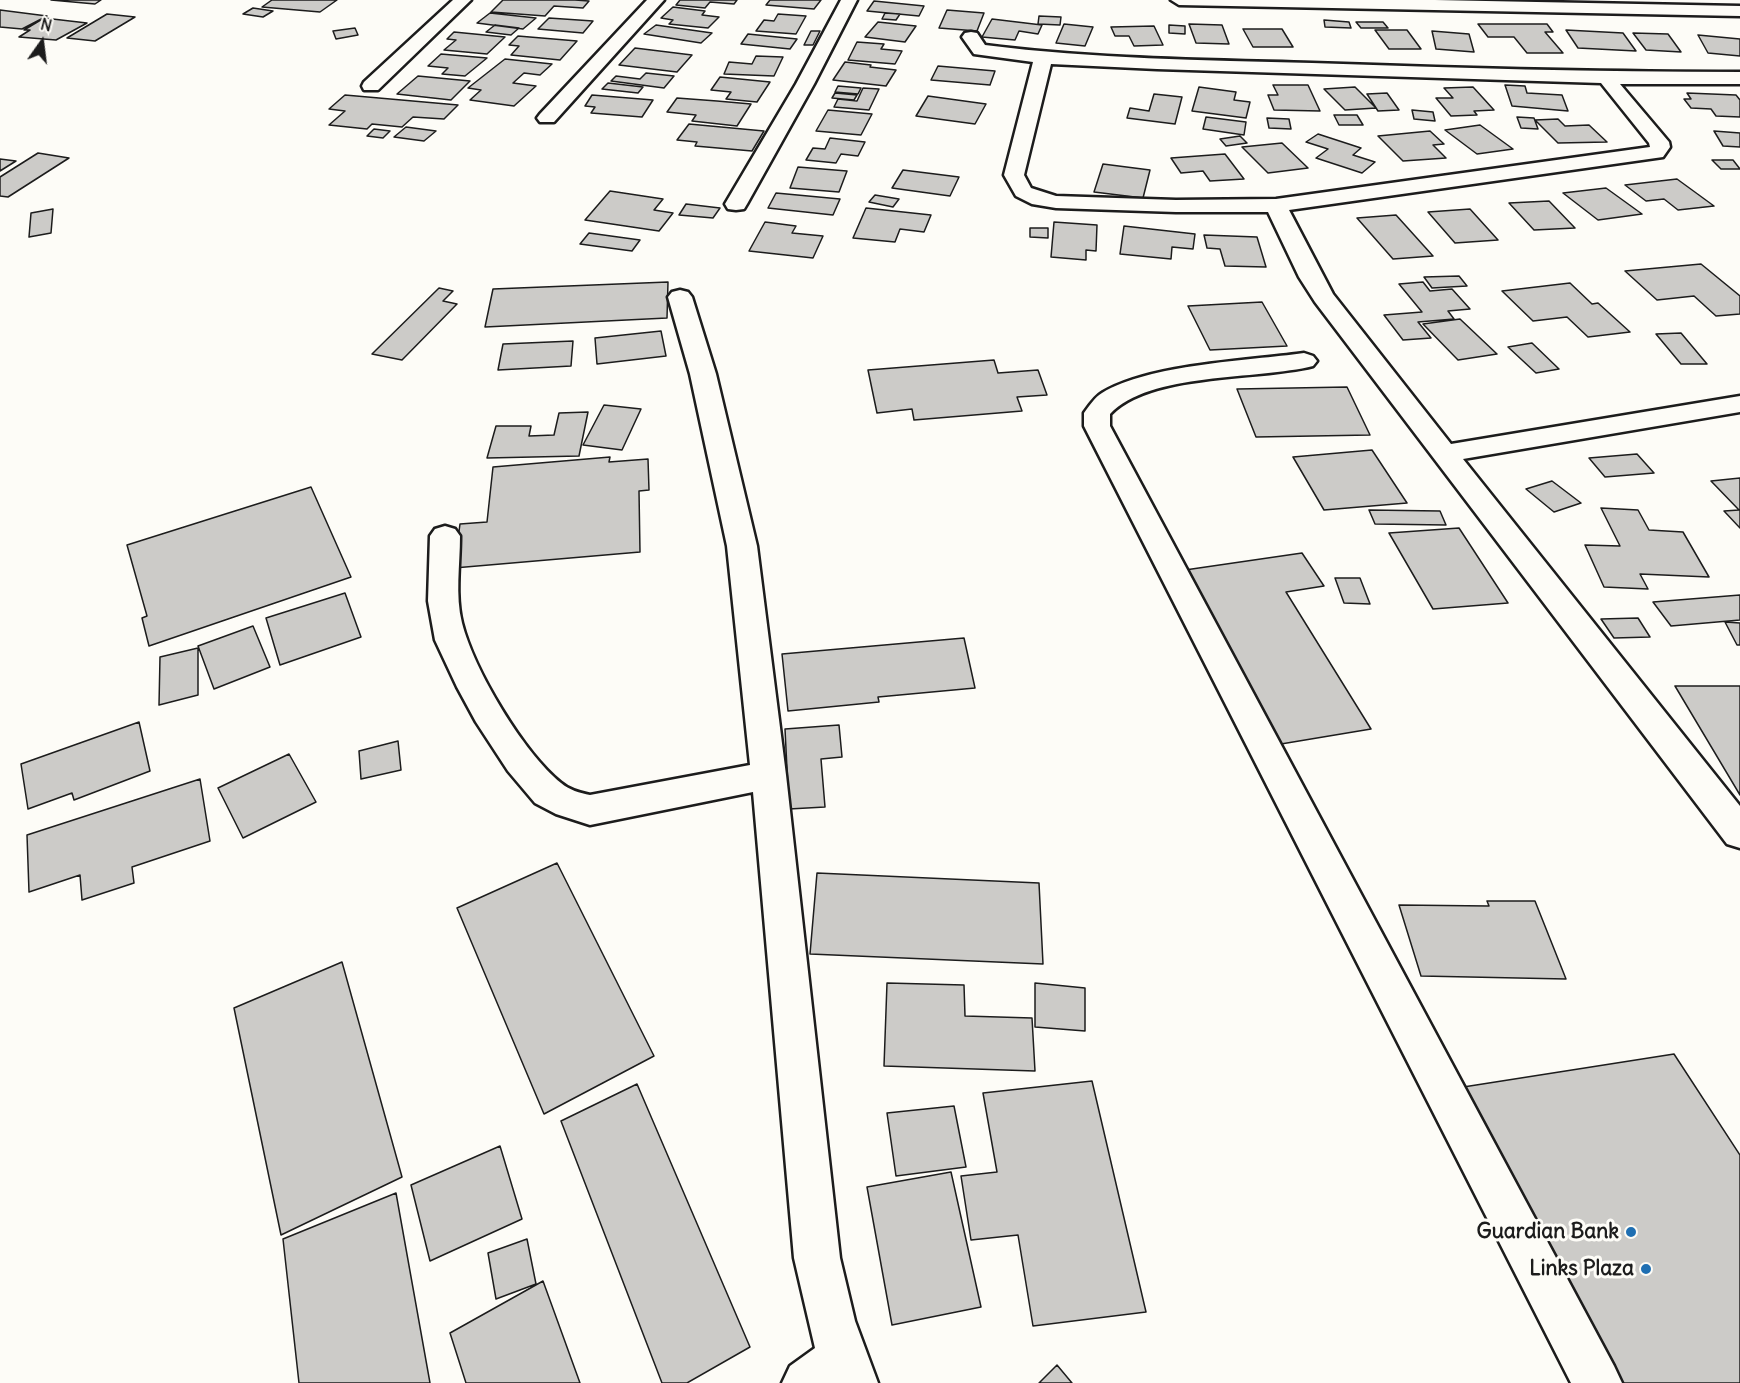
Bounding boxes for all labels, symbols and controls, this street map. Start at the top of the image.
north arrow [12,12,72,72]
text: N [39,13,54,36]
place label: Guardian Bank [1477,1219,1619,1245]
marker: Guardian Bank [1624,1225,1638,1239]
place label: Links Plaza [1529,1256,1634,1282]
marker: Links Plaza [1639,1262,1653,1276]

